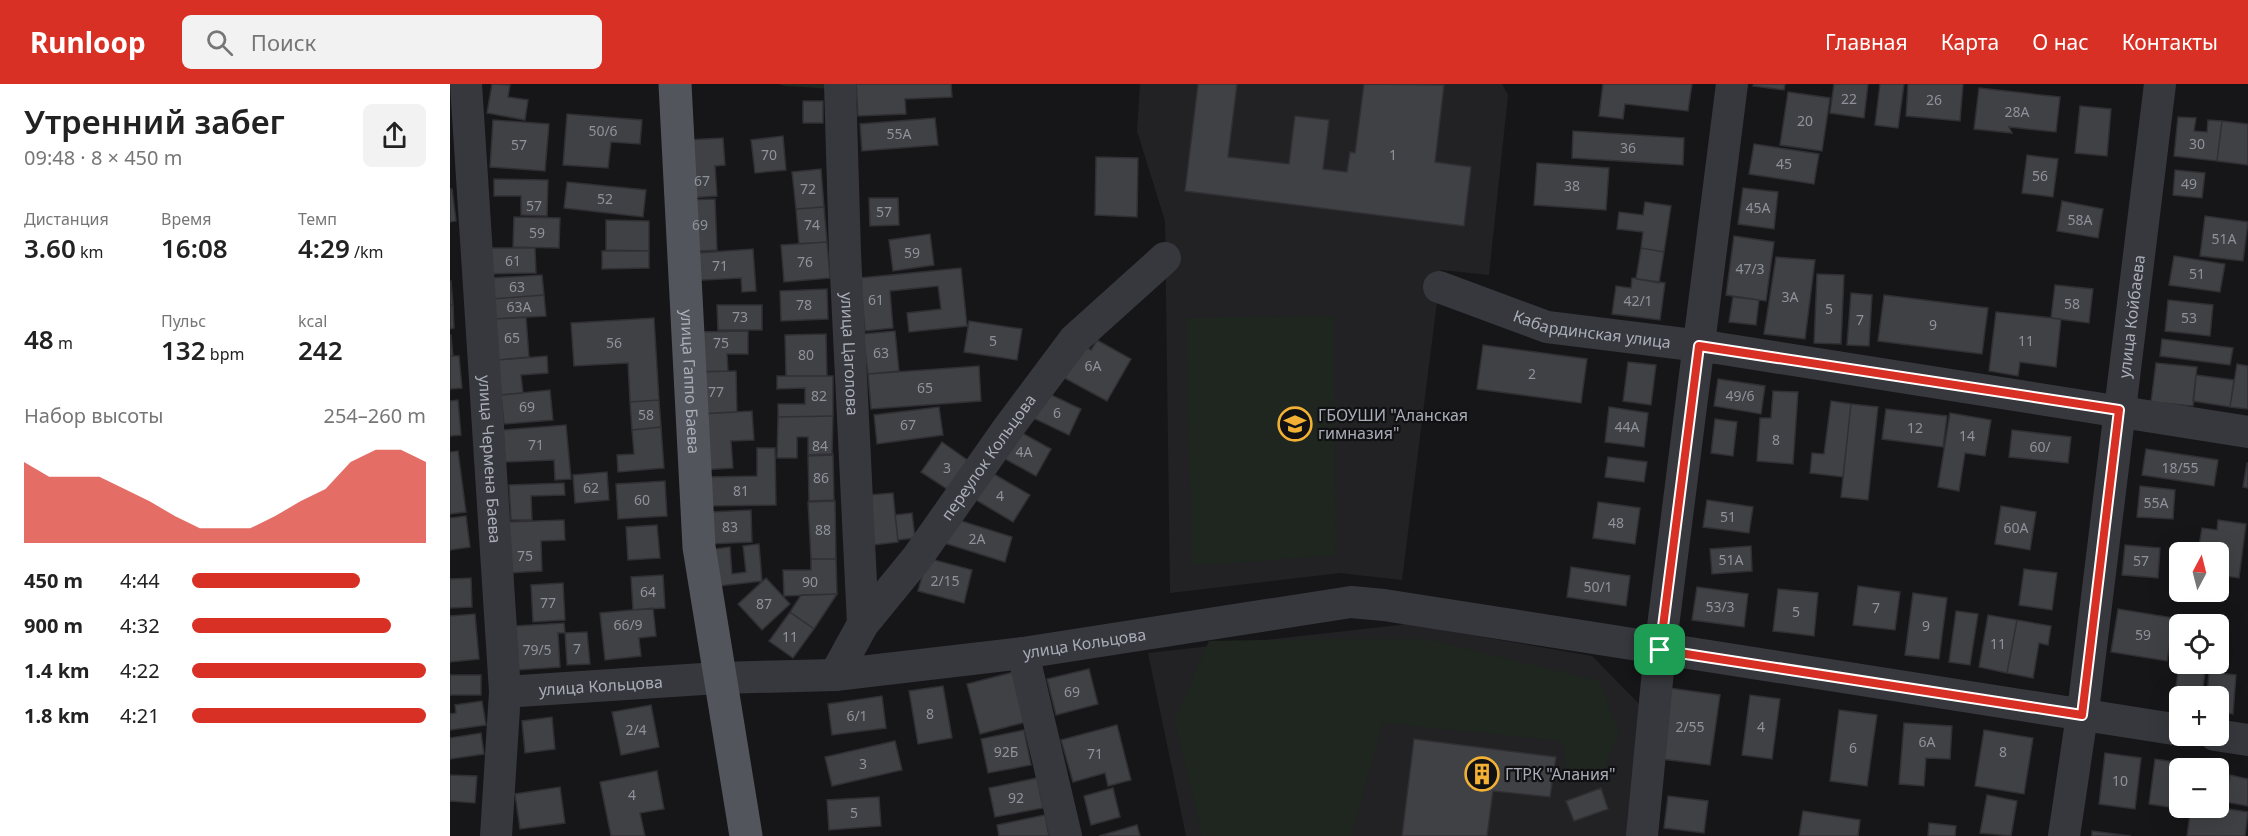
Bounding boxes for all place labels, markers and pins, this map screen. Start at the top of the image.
place label: ГБОУШИ "Аланская гимназия" [1318,404,1468,444]
school or university icon: ГБОУШИ "Аланская гимназия" [1277,406,1313,442]
pin [1634,624,1685,675]
building icon: ГТРК "Алания" [1464,756,1500,792]
place label: ГТРК "Алания" [1505,763,1616,785]

